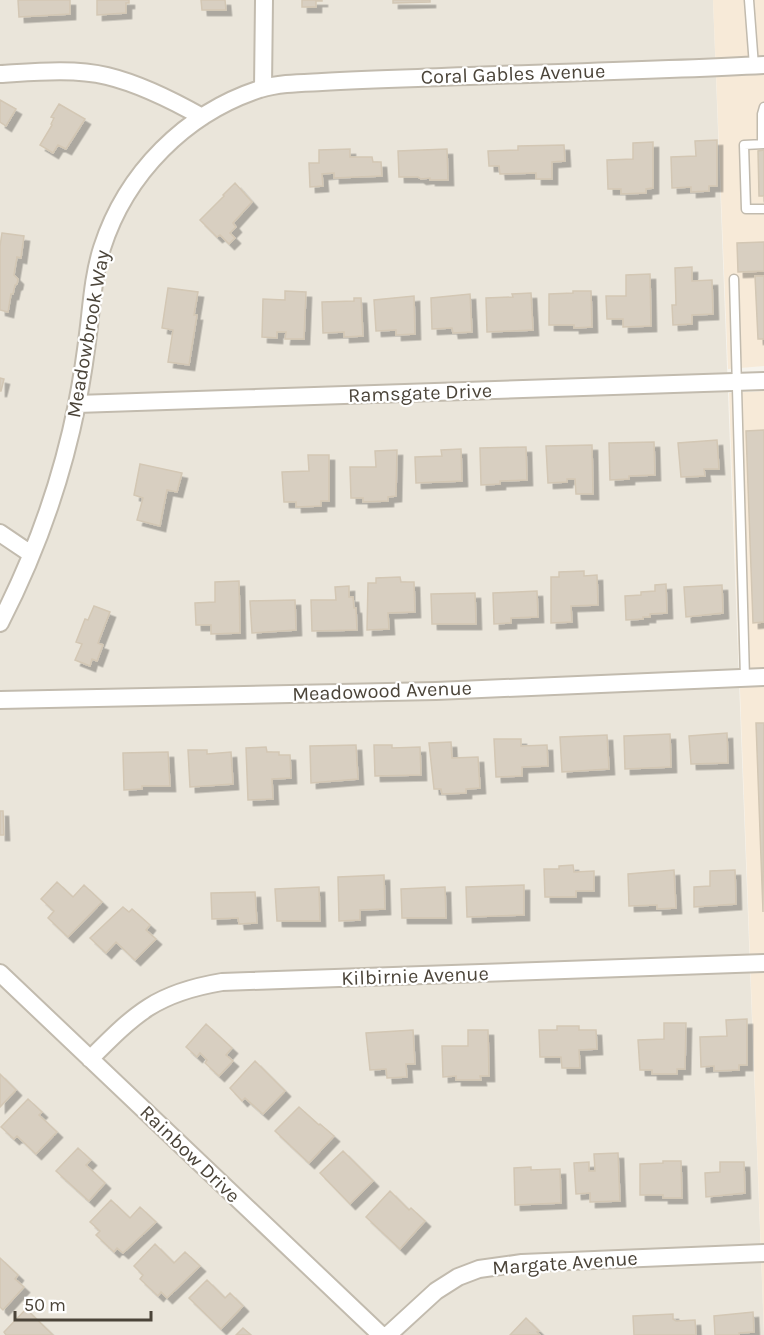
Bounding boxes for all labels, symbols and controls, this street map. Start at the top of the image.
street label: Coral Gables Avenue [420,59,606,89]
street label: Meadowbrook Way [62,248,114,420]
street label: Ramsgate Drive [348,379,492,407]
street label: Meadowood Avenue [292,676,472,706]
street label: Kilbirnie Avenue [341,962,489,990]
street label: Rainbow Drive [135,1101,245,1207]
street label: Margate Avenue [492,1246,638,1280]
scale bar [15,1284,152,1322]
text: 50 m [24,1294,66,1316]

